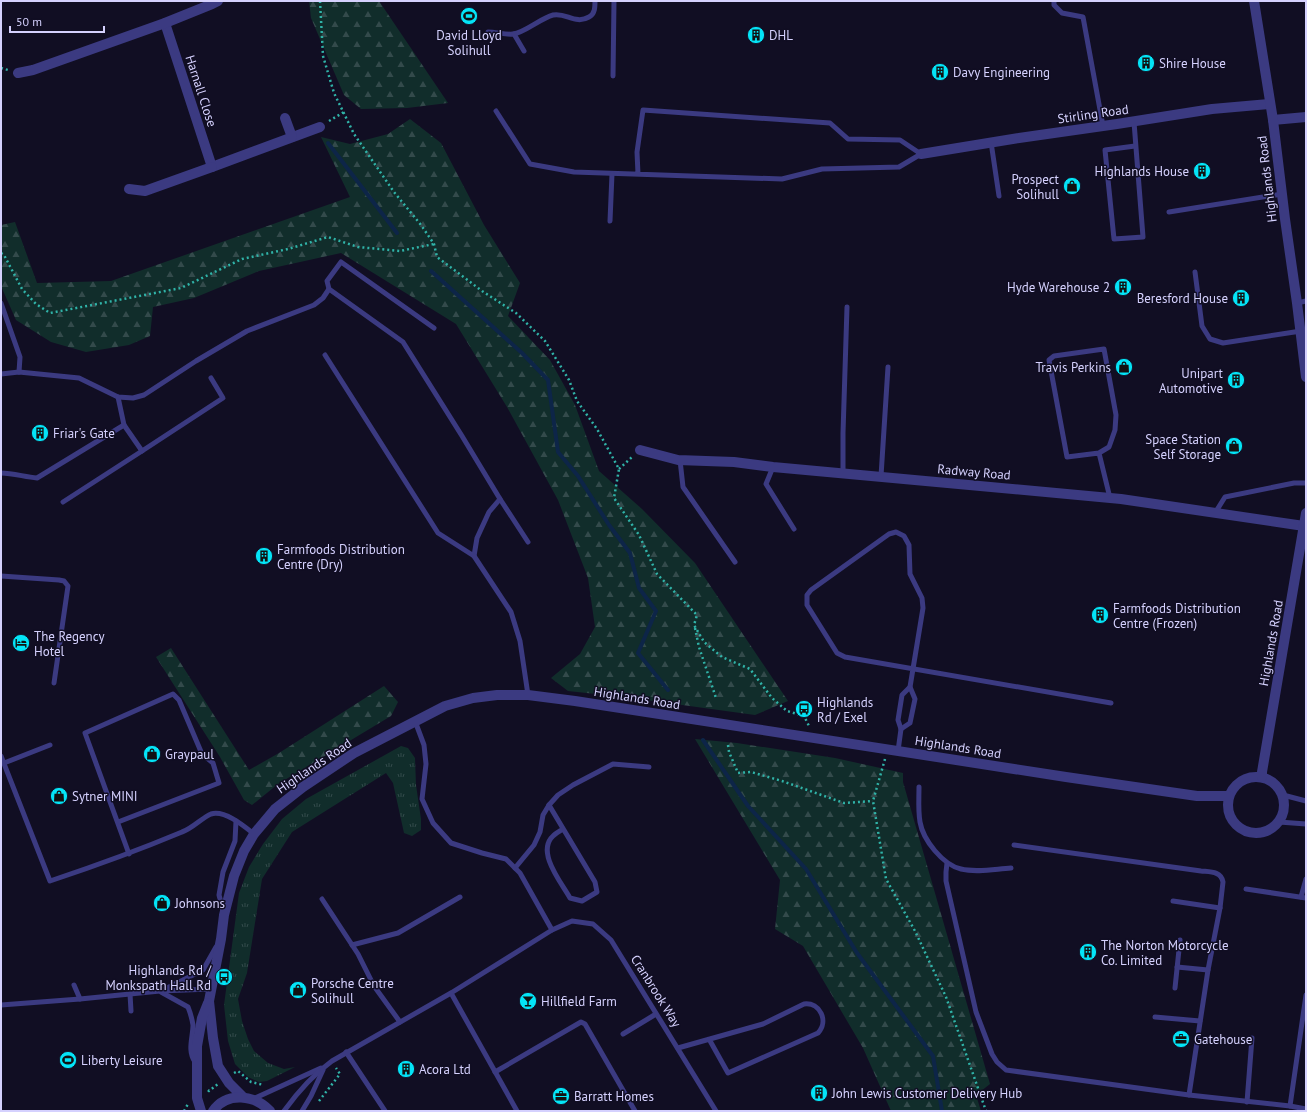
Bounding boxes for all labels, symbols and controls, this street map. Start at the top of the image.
sports icon: David Lloyd Solihull [459,6,479,26]
scale bar [10,8,104,34]
text: 50 m [16,14,42,29]
building icon: DHL [746,25,766,45]
place label: David Lloyd Solihull [436,27,502,59]
place label: DHL [769,27,793,44]
street label: Harnall Close [181,53,221,129]
building icon: Shire House [1136,53,1156,73]
place label: Shire House [1159,55,1226,72]
building icon: Davy Engineering [930,62,950,82]
place label: Davy Engineering [953,64,1050,81]
street label: Stirling Road [1056,101,1130,127]
street label: Highlands Road [1253,135,1281,223]
building icon: Highlands House [1192,161,1212,181]
place label: Highlands House [1095,163,1189,180]
place label: Prospect Solihull [1012,171,1060,203]
shop icon: Prospect Solihull [1062,176,1082,196]
building icon: Hyde Warehouse 2 [1113,277,1133,297]
place label: Hyde Warehouse 2 [1007,279,1110,296]
building icon: Beresford House [1231,288,1251,308]
place label: Beresford House [1137,290,1228,307]
shop icon: Travis Perkins [1114,357,1134,377]
place label: Travis Perkins [1035,359,1111,376]
place label: Unipart Automotive [1159,365,1224,397]
building icon: Unipart Automotive [1226,370,1246,390]
building icon: Friar's Gate [30,423,50,443]
place label: Friar's Gate [53,425,115,442]
place label: Space Station Self Storage [1145,431,1221,463]
shop icon: Space Station Self Storage [1224,436,1244,456]
street label: Radway Road [937,460,1011,484]
place label: Farmfoods Distribution Centre (Dry) [277,541,405,573]
building icon: Farmfoods Distribution Centre (Dry) [254,546,274,566]
street label: Highlands Road [1255,599,1287,687]
place label: Farmfoods Distribution Centre (Frozen) [1113,600,1241,632]
building icon: Farmfoods Distribution Centre (Frozen) [1090,605,1110,625]
place label: The Regency Hotel [34,628,104,660]
hotel icon: The Regency Hotel [11,633,31,653]
street label: Highlands Road [593,683,681,713]
place label: Highlands Rd / Exel [817,694,873,726]
bus stop icon: Highlands Rd / Exel [794,699,814,719]
street label: Highlands Road [914,732,1002,762]
street label: Highlands Road [273,735,355,797]
shop icon: Graypaul [142,744,162,764]
place label: Graypaul [165,746,214,763]
shop icon: Sytner MINI [49,786,69,806]
place label: Sytner MINI [72,788,138,805]
shop icon: Johnsons [152,893,172,913]
place label: Johnsons [174,895,225,912]
place label: The Norton Motorcycle Co. Limited [1101,937,1229,969]
building icon: The Norton Motorcycle Co. Limited [1078,942,1098,962]
street label: Cranbrook Way [627,952,685,1030]
place label: Highlands Rd / Monkspath Hall Rd [105,962,212,994]
bus stop icon: Highlands Rd / Monkspath Hall Rd [214,967,234,987]
place label: Porsche Centre Solihull [311,975,394,1007]
shop icon: Porsche Centre Solihull [288,980,308,1000]
bar icon: Hillfield Farm [518,991,538,1011]
place label: Hillfield Farm [541,993,617,1010]
office icon: Gatehouse [1171,1029,1191,1049]
place label: Gatehouse [1194,1031,1252,1048]
sports icon: Liberty Leisure [58,1050,78,1070]
place label: Liberty Leisure [81,1052,163,1069]
building icon: Acora Ltd [396,1059,416,1079]
place label: Acora Ltd [419,1061,471,1078]
building icon: John Lewis Customer Delivery Hub [809,1083,829,1103]
place label: John Lewis Customer Delivery Hub [831,1085,1022,1102]
office icon: Barratt Homes [551,1086,571,1106]
place label: Barratt Homes [574,1088,654,1105]

